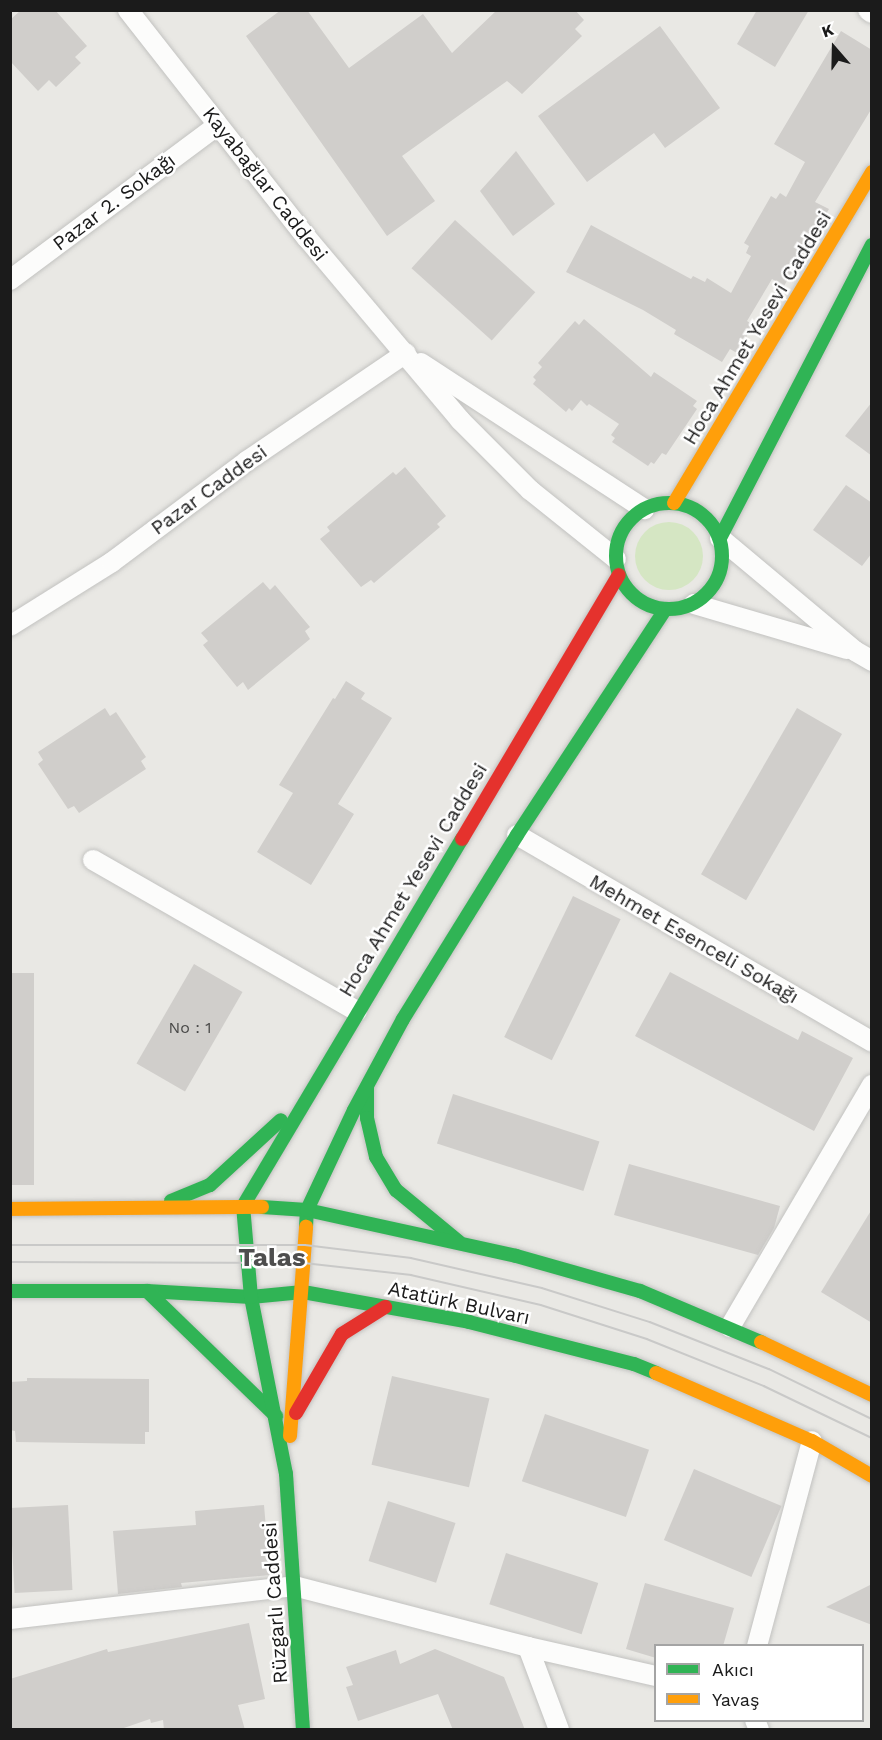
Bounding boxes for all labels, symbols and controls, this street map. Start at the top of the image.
north arrow [804,18,864,78]
text: K [819,20,836,41]
street label: Kayabağlar Caddesi [197,102,333,266]
street label: Pazar 2. Sokağı [48,148,180,256]
street label: Hoca Ahmet Yesevi Caddesi [677,206,837,450]
street label: Pazar Caddesi [146,440,272,540]
street label: Hoca Ahmet Yesevi Caddesi [333,758,493,1002]
street label: Mehmet Esenceli Sokağı [585,869,803,1009]
house number: No : 1 [168,1018,212,1038]
district label: Talas [238,1242,306,1274]
street label: Atatürk Bulvarı [386,1276,532,1330]
street label: Rüzgarlı Caddesi [257,1521,293,1685]
legend [654,1644,864,1722]
text: Akıcı [712,1659,754,1680]
text: Yavaş [712,1689,759,1710]

